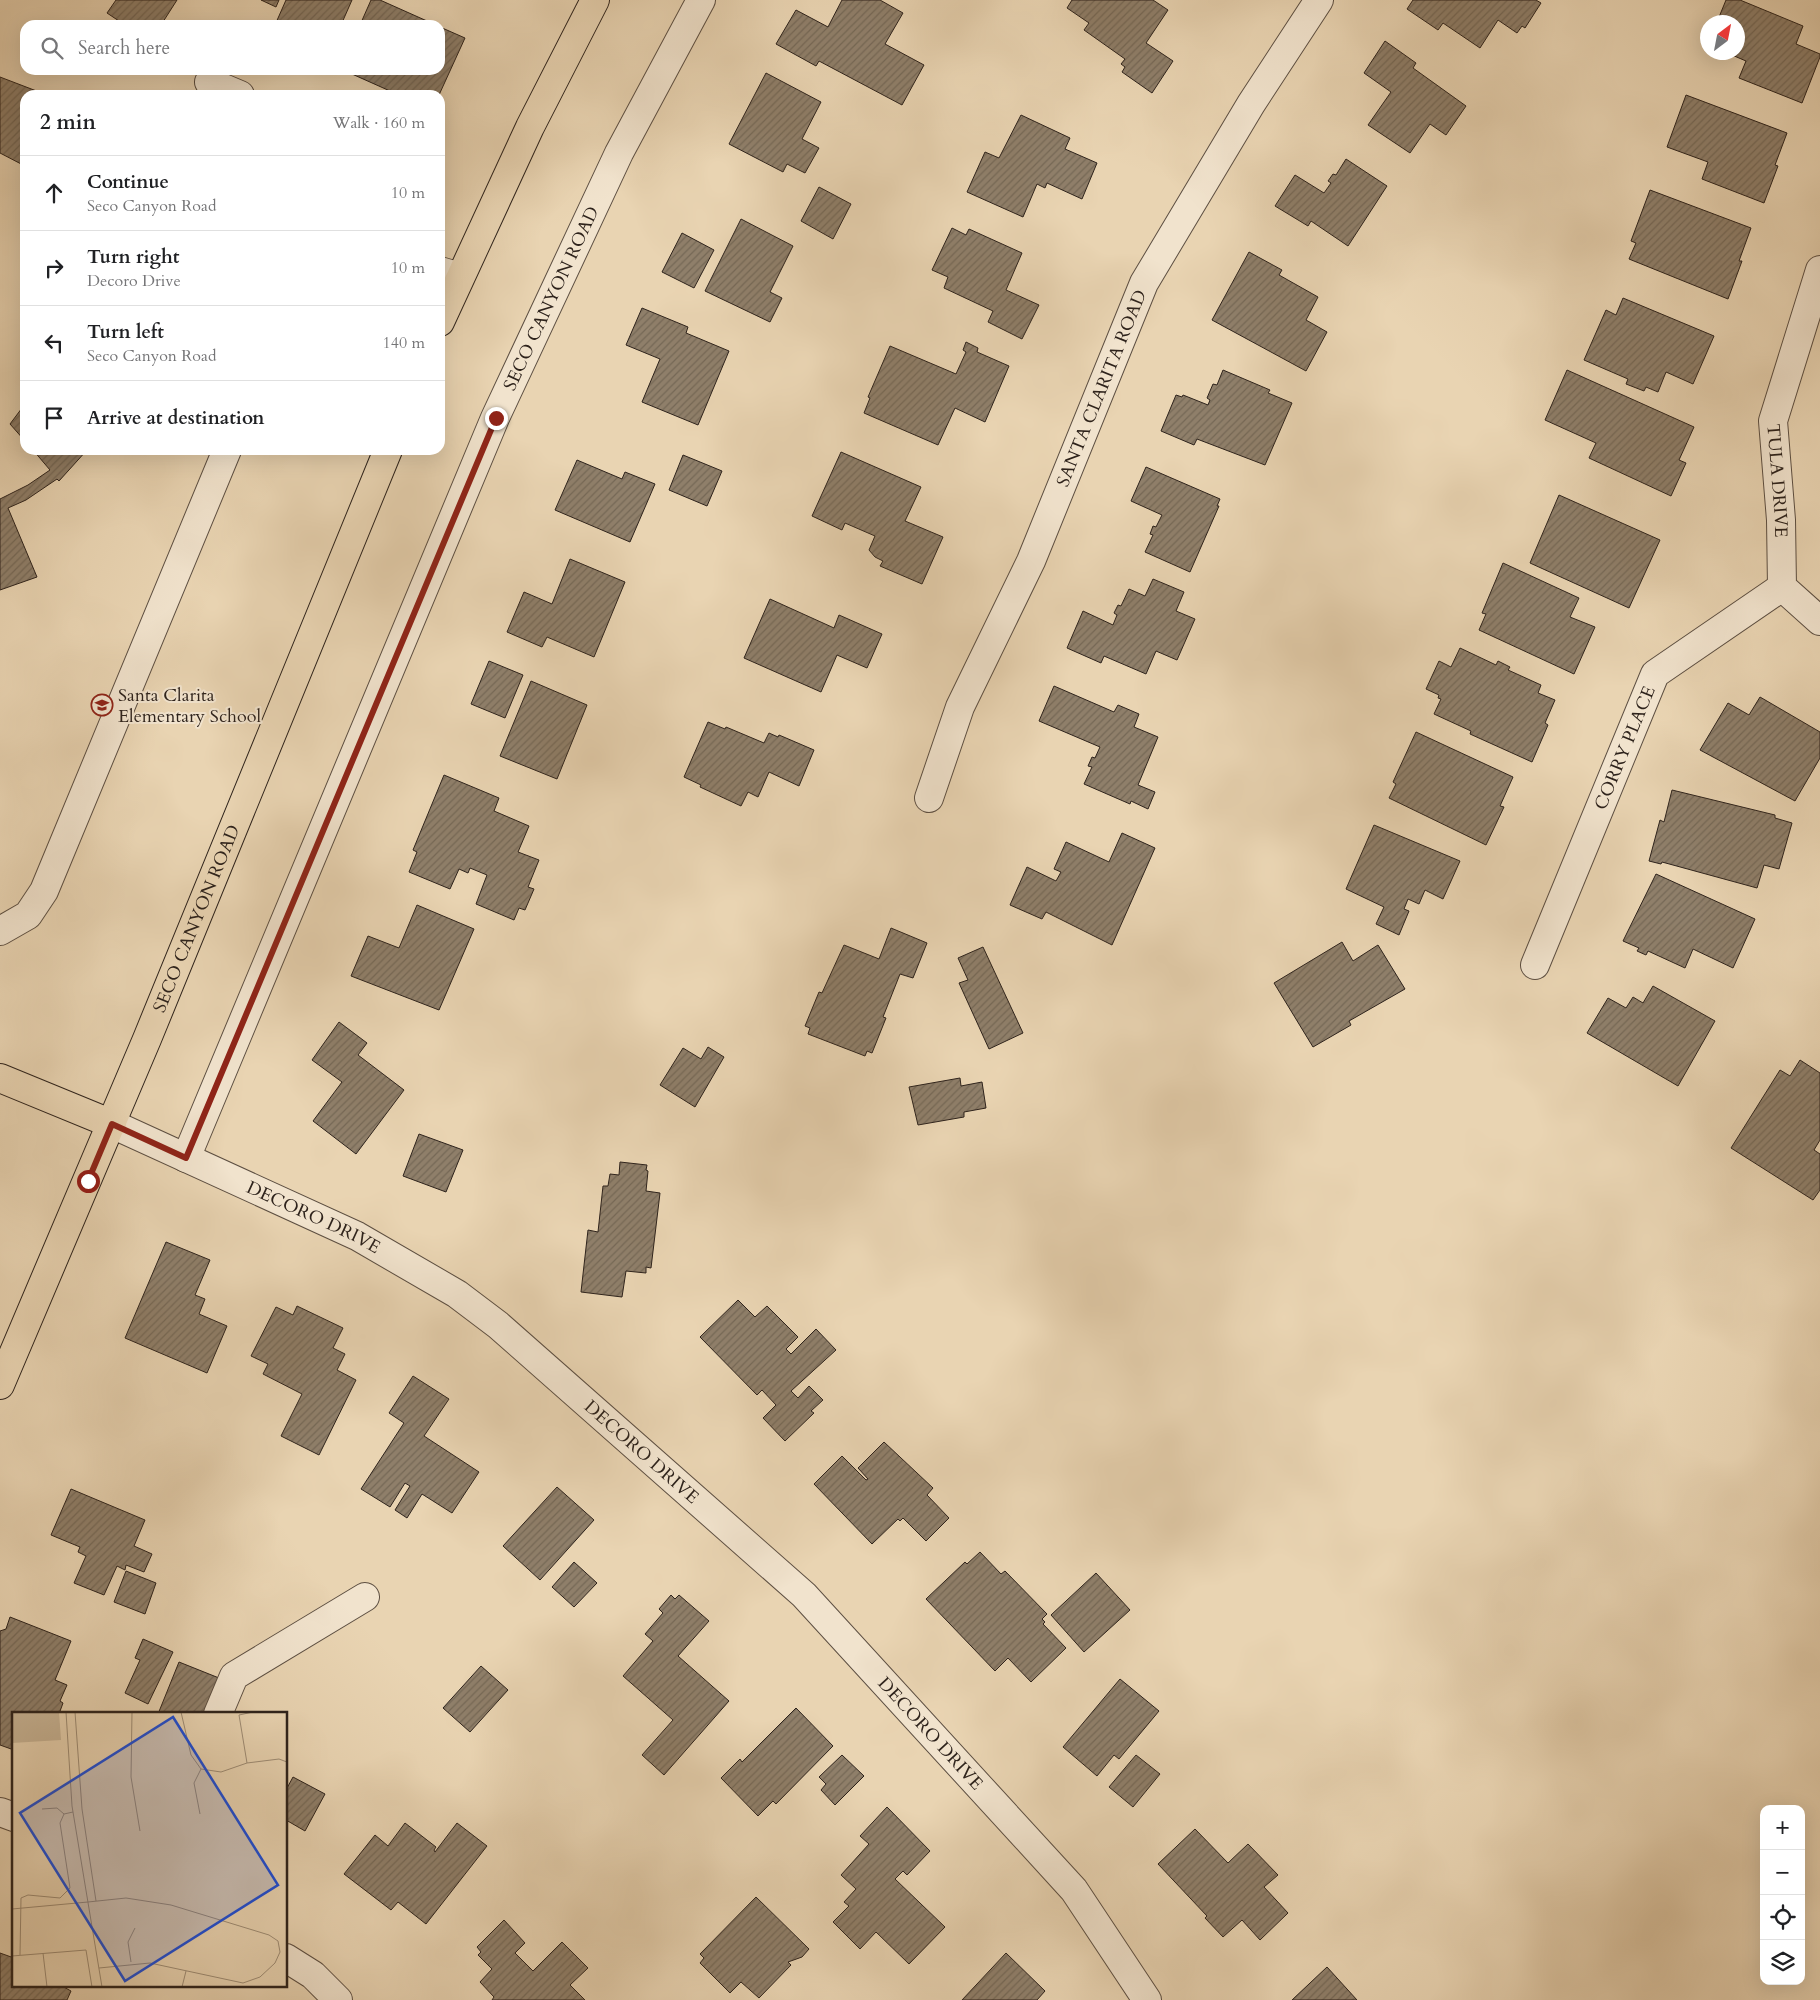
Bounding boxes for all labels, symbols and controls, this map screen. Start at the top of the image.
north arrow [1700,15,1745,60]
search box [20,20,445,75]
icon: search [38,34,66,62]
text: Search here [78,35,170,61]
text: 2 min [40,108,96,137]
text: Walk · 160 m [333,112,425,134]
text: Continue [87,169,169,195]
icon: ahead [40,179,68,207]
text: 10 m [391,182,425,204]
text: Seco Canyon Road [87,195,216,217]
street label: SECO CANYON ROAD [497,202,605,395]
text: Turn right [87,244,179,270]
icon: right [40,254,68,282]
text: 10 m [391,257,425,279]
text: Decoro Drive [87,270,181,292]
street label: SANTA CLARITA ROAD [1050,286,1152,490]
text: Turn left [87,319,164,345]
icon: left [40,329,68,357]
text: 140 m [383,332,425,354]
text: Seco Canyon Road [87,345,216,367]
icon: arrive [40,404,68,432]
text: Arrive at destination [87,405,264,431]
route end [485,407,508,430]
street label: TULA DRIVE [1761,423,1794,538]
street label: CORRY PLACE [1588,682,1661,813]
place label: Santa Clarita Elementary School [118,683,261,729]
school or university icon: Santa Clarita Elementary School [90,693,114,717]
street label: SECO CANYON ROAD [147,821,246,1016]
route start [77,1170,100,1193]
street label: DECORO DRIVE [243,1175,385,1260]
street label: DECORO DRIVE [579,1394,705,1509]
street label: DECORO DRIVE [872,1671,989,1795]
inset map [12,1712,288,1988]
map controls [1760,1805,1805,1985]
button: + [1760,1805,1805,1850]
button: − [1760,1850,1805,1895]
button: locate [1760,1895,1805,1940]
button: layers [1760,1940,1805,1985]

